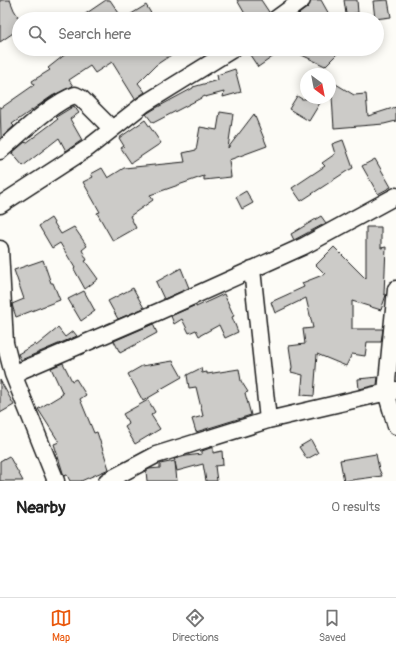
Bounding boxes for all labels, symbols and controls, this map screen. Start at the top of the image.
search box [12,12,384,56]
icon: search [26,23,48,45]
text: Search here [58,25,131,44]
north arrow [300,68,336,104]
text: Nearby [16,497,65,518]
text: 0 results [331,499,380,515]
tab: Map [50,607,72,644]
tab: Directions [172,607,219,644]
tab: Saved [319,607,346,644]

